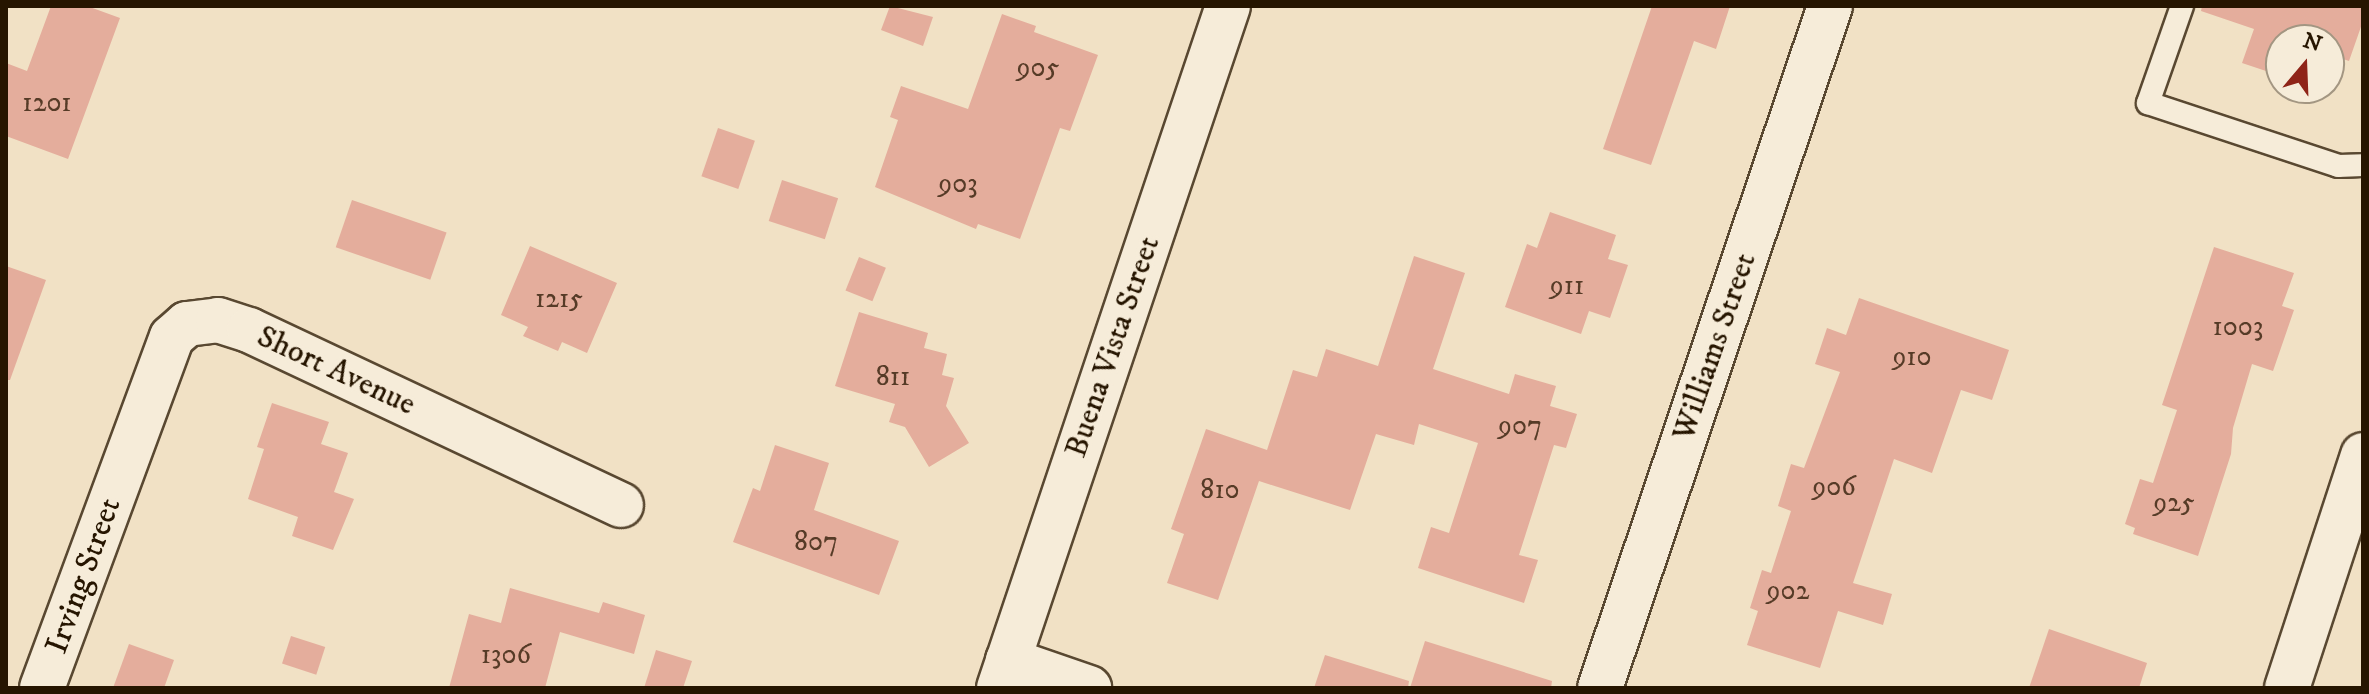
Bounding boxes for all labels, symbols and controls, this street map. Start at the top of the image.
north arrow [2265,24,2345,104]
text: N [2299,27,2325,58]
house number: 905 [1017,51,1059,85]
house number: 1201 [22,86,72,120]
house number: 903 [938,167,978,201]
street label: Buena Vista Street [1057,231,1169,463]
street label: Williams Street [1665,248,1765,446]
house number: 911 [1550,269,1584,303]
house number: 1215 [535,282,583,316]
house number: 1003 [2213,310,2263,344]
street label: Short Avenue [251,318,421,424]
house number: 910 [1892,340,1932,374]
house number: 811 [876,360,910,394]
house number: 907 [1498,409,1542,443]
house number: 906 [1812,470,1856,504]
house number: 810 [1200,473,1240,507]
house number: 925 [2153,486,2195,520]
street label: Irving Street [38,493,130,659]
house number: 807 [794,525,838,559]
house number: 902 [1767,574,1809,608]
house number: 1306 [481,638,531,672]

